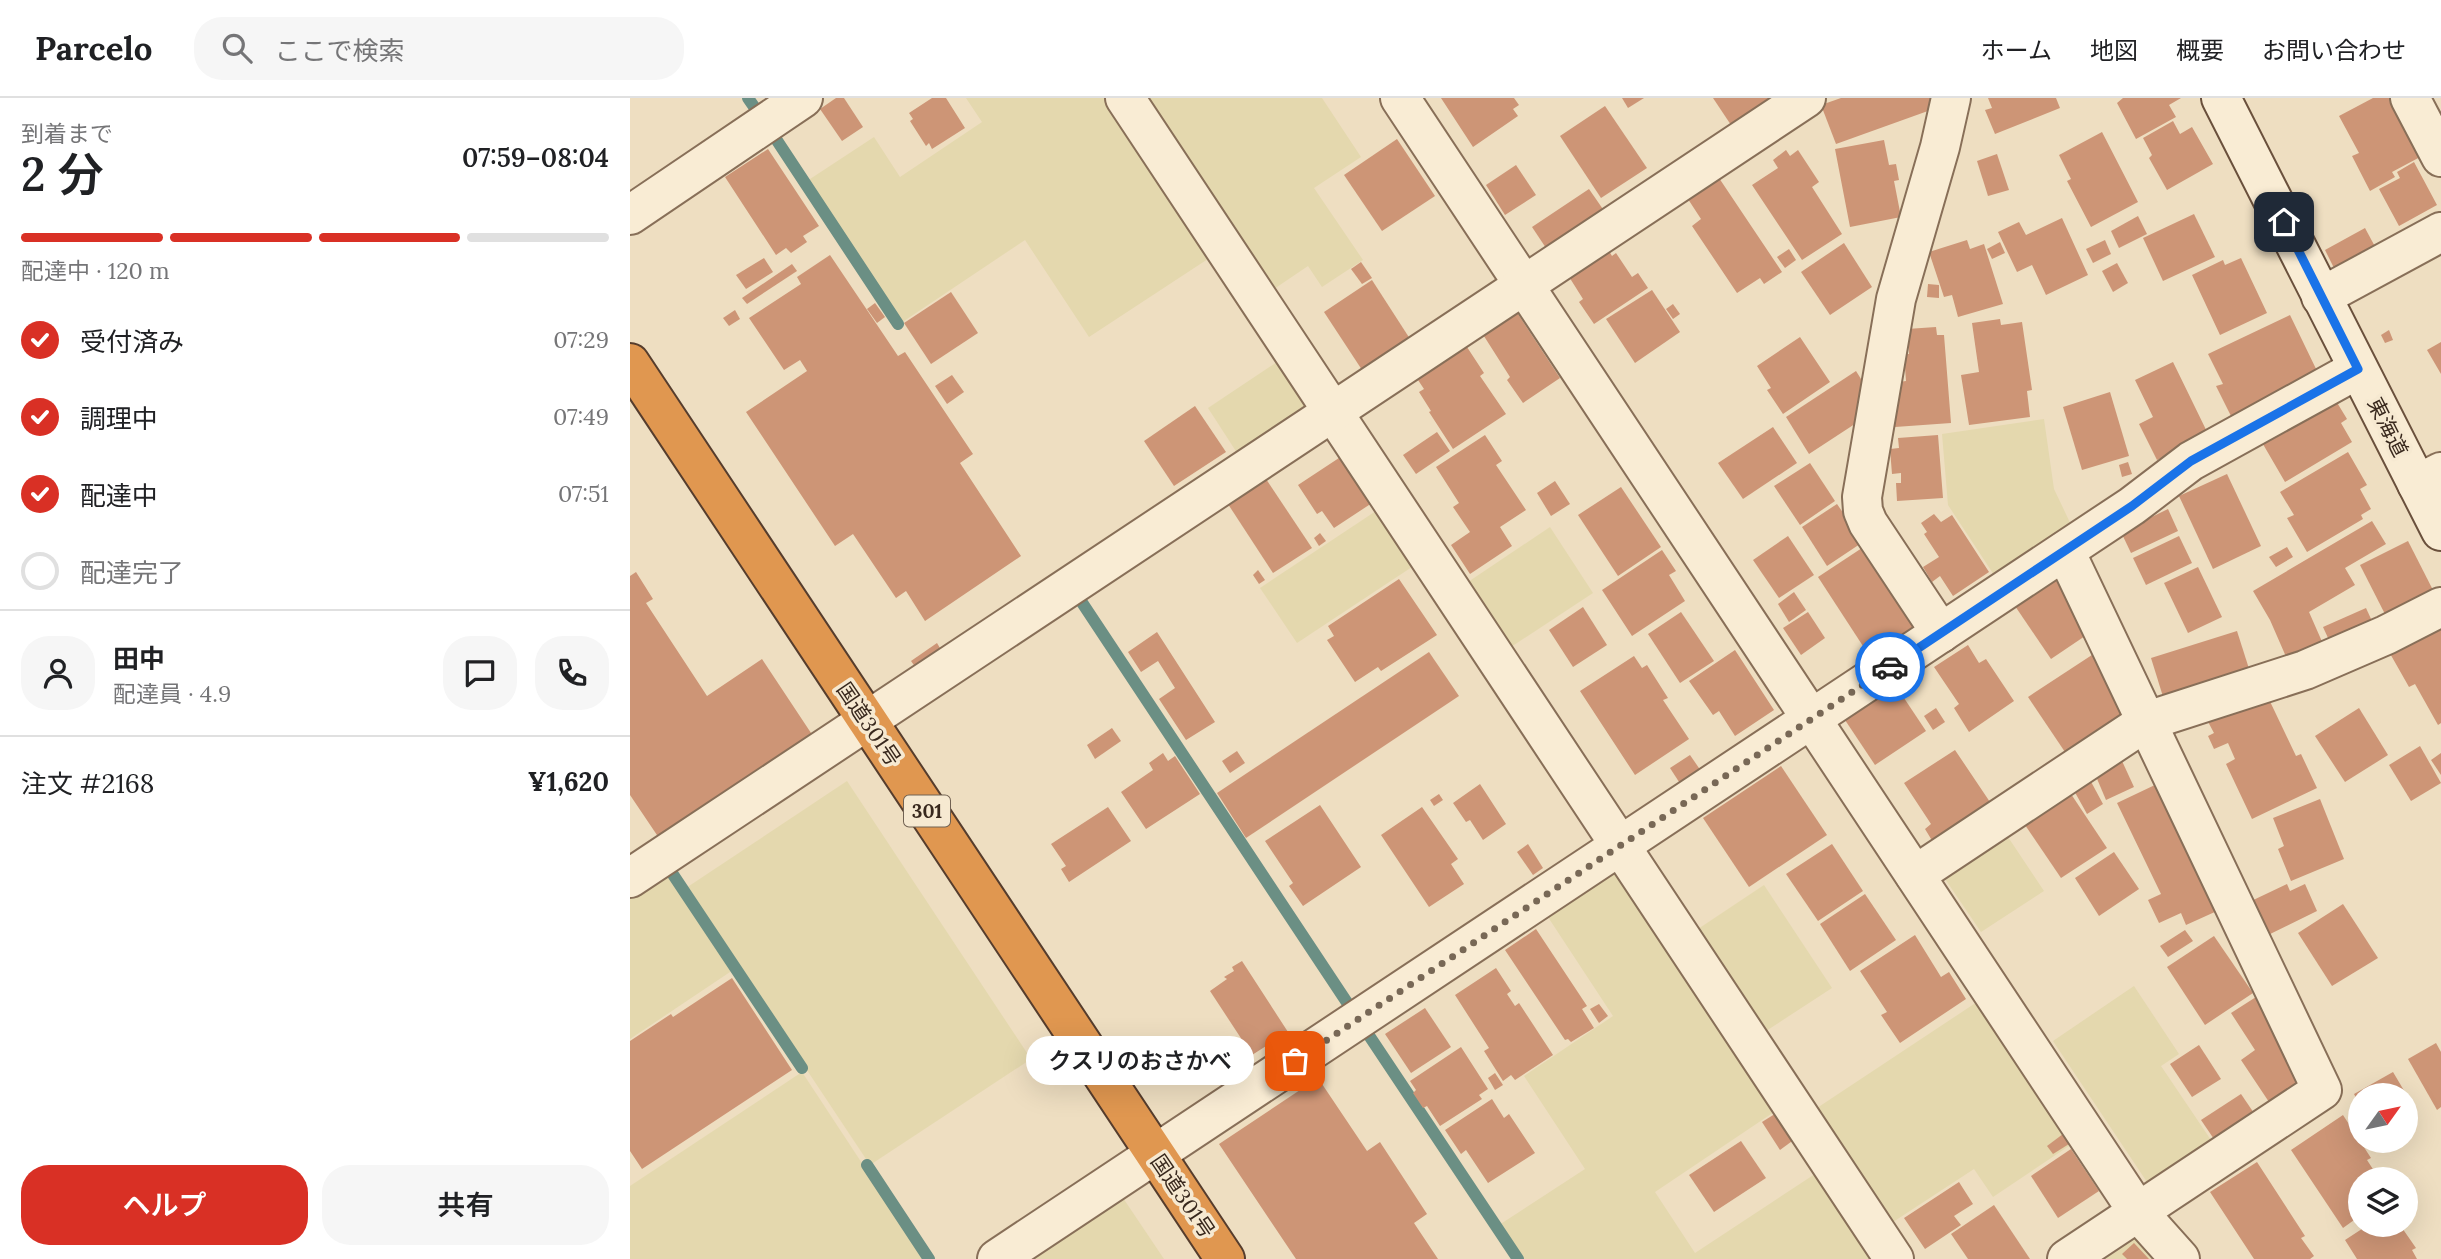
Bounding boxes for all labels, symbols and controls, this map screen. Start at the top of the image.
search box [194,17,684,80]
text: Parcelo [35,27,152,69]
icon: search [218,29,256,67]
text: ここで検索 [274,34,404,67]
text: ホーム [1981,35,2052,66]
text: 地図 [2090,35,2138,66]
text: 概要 [2176,35,2224,66]
text: お問い合わせ [2262,35,2406,66]
text: 到着まで [21,119,113,148]
text: 07:59–08:04 [462,141,609,174]
text: 2 分 [21,145,104,204]
pin [2254,192,2314,252]
icon: home [2265,203,2303,241]
text: 配達中 · 120 m [21,256,169,285]
icon: check [21,321,59,359]
text: 受付済み [80,325,184,358]
text: 07:29 [553,325,609,354]
street label: 東海道 [2362,393,2414,461]
icon: check [21,398,59,436]
text: 調理中 [80,402,158,435]
text: 07:49 [553,402,609,431]
icon: check [21,475,59,513]
text: 配達中 [80,479,158,512]
text: 07:51 [558,479,609,508]
text: 配達完了 [80,556,184,589]
courier [1855,632,1925,702]
button: person [21,636,95,710]
button: chat [443,636,517,710]
button: phone [535,636,609,710]
text: 田中 [113,642,165,675]
icon: car [1871,648,1909,686]
street label: 国道301号 [831,677,907,771]
text: 配達員 · 4.9 [113,679,231,708]
text: ¥1,620 [528,765,609,798]
text: 注文 #2168 [21,767,154,800]
road number: 301 [904,796,950,826]
pin [1265,1031,1325,1091]
callout: クスリのおさかべ [1026,1037,1253,1086]
icon: bag [1276,1042,1314,1080]
text: クスリのおさかべ [1048,1046,1232,1075]
north arrow [2348,1083,2418,1153]
map controls [2348,1083,2418,1237]
street label: 国道301号 [1145,1149,1221,1243]
button: ヘルプ [21,1165,308,1245]
button: 共有 [322,1165,609,1245]
button: layers [2348,1167,2418,1237]

